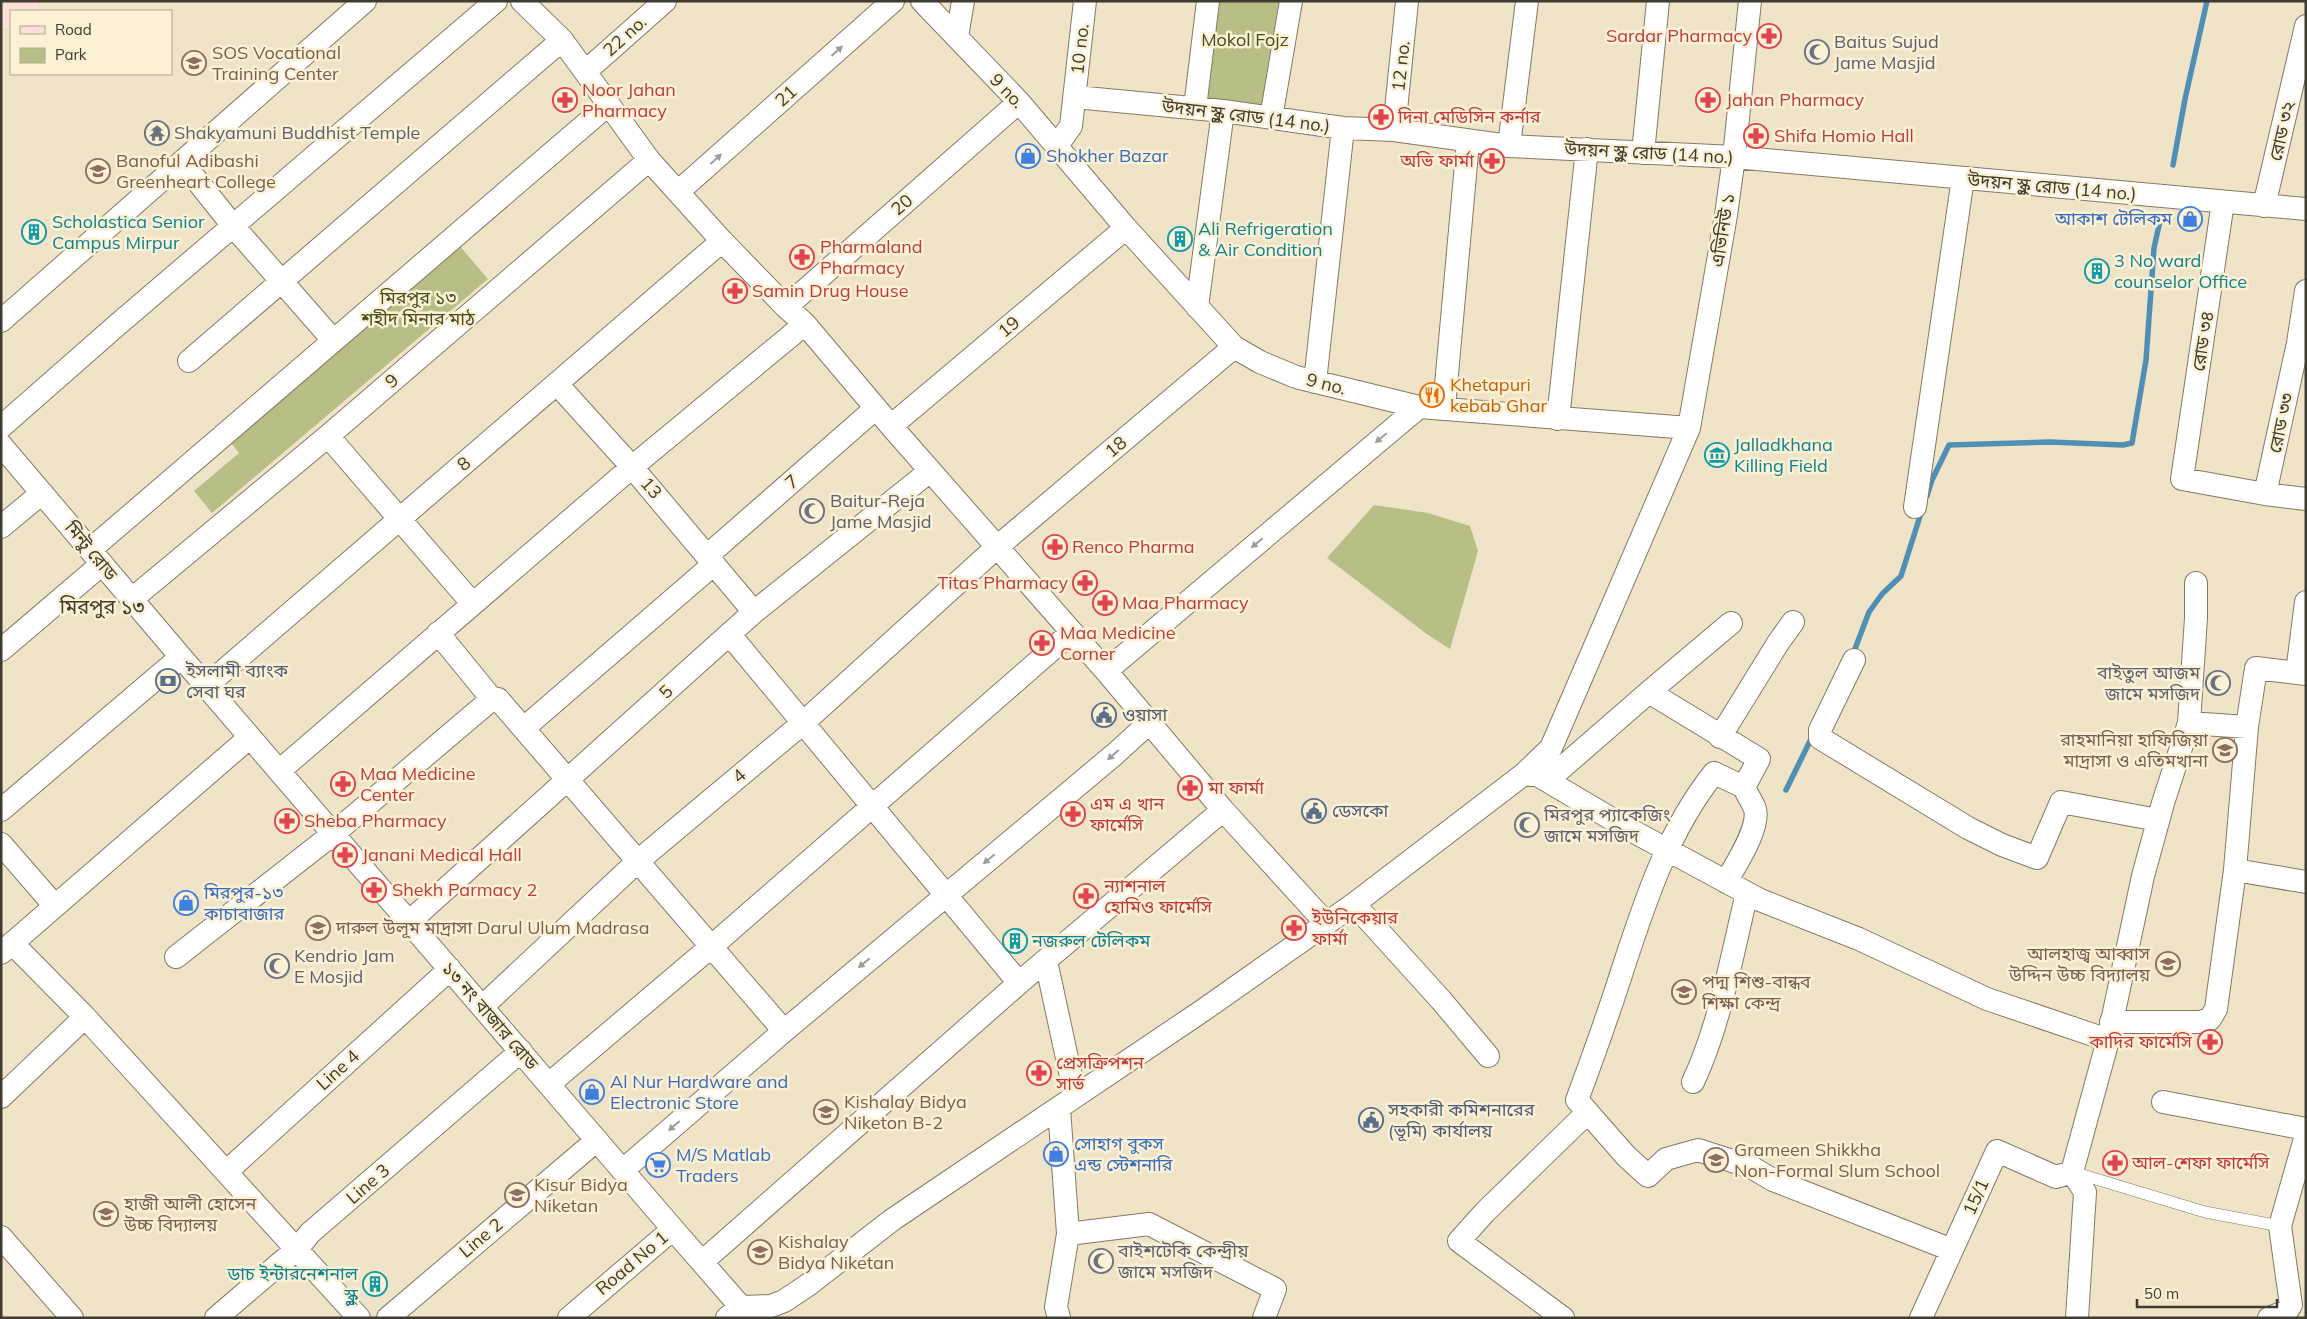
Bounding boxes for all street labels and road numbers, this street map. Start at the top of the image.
street label: 22 no. [598,10,651,61]
street label: 10 no. [1065,22,1094,75]
street label: 12 no. [1386,39,1415,92]
street label: 9 no. [985,68,1030,113]
street label: 21 [770,80,801,111]
street label: উদয়ন স্কুল রোড (14 no.) [1159,94,1332,138]
street label: রোড ৩২ [2263,98,2300,163]
street label: উদয়ন স্কুল রোড (14 no.) [1563,137,1734,169]
street label: উদয়ন স্কুল রোড (14 no.) [1966,168,2137,206]
street label: 20 [886,189,917,220]
street label: এভিনিউ ১ [1705,191,1740,268]
street label: রোড ৩৪ [2186,309,2219,373]
street label: 19 [993,311,1024,342]
street label: 9 [380,368,403,393]
street label: 9 no. [1304,368,1348,400]
street label: রোড ৩৩ [2263,390,2298,455]
street label: 18 [1100,431,1131,462]
street label: 8 [452,451,475,476]
street label: 7 [780,469,803,494]
street label: 13 [636,472,667,503]
street label: মিন্টু রোড [59,516,123,585]
street label: 5 [654,679,678,704]
street label: 4 [727,763,750,788]
street label: ১৩ নং বাজার রোড [437,957,544,1074]
street label: Line 4 [311,1044,364,1095]
street label: Line 3 [341,1159,394,1209]
street label: 15/1 [1957,1175,1994,1219]
street label: Line 2 [454,1213,507,1262]
street label: Road No 1 [591,1226,673,1300]

